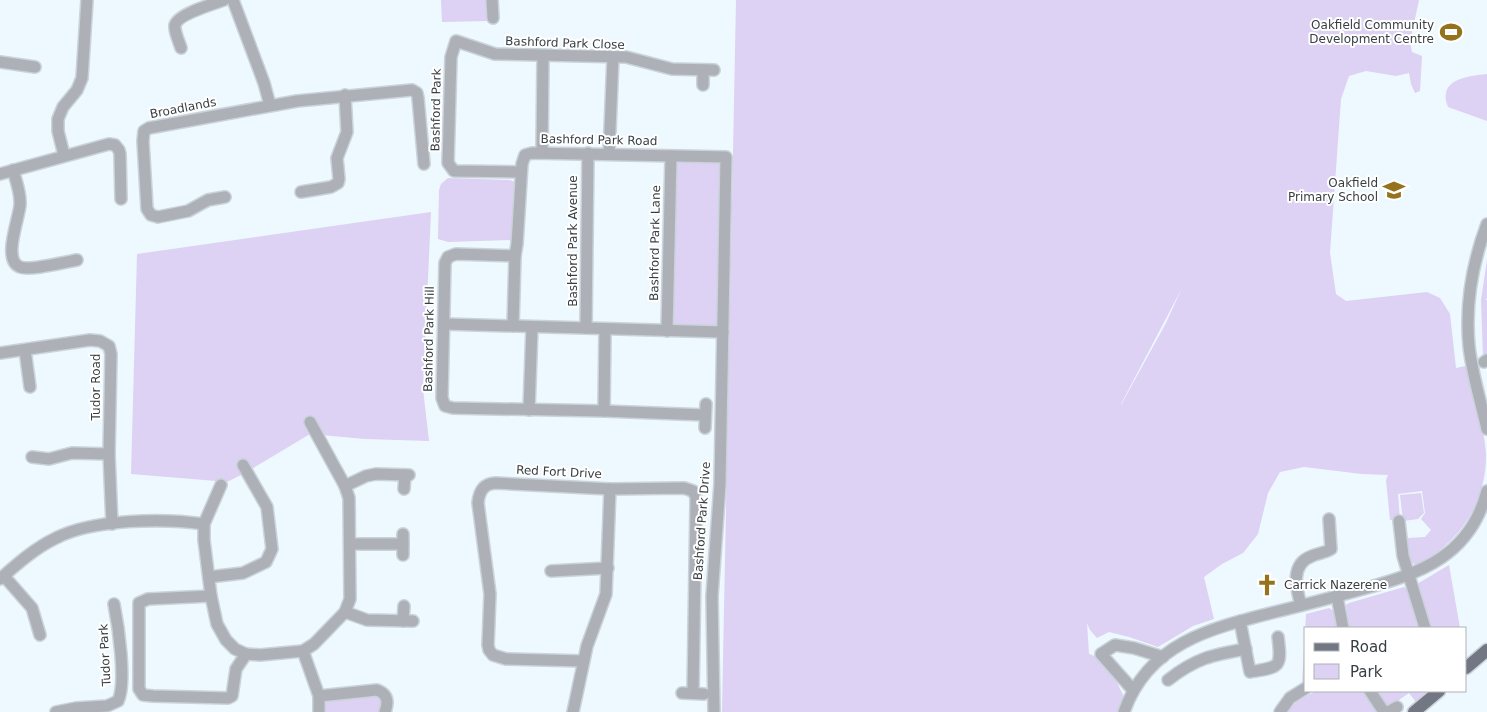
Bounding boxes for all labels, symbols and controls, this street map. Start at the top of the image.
place label: Oakfield Community Development Centre [1309,18,1434,46]
sports icon: Oakfield Community Development Centre [1438,19,1464,45]
street label: Bashford Park Close [505,34,625,52]
street label: Bashford Park [428,68,444,152]
street label: Broadlands [149,95,217,121]
street label: Bashford Park Road [540,132,658,148]
street label: Bashford Park Avenue [566,175,580,307]
place label: Oakfield Primary School [1288,176,1378,204]
school or university icon: Oakfield Primary School [1381,177,1407,203]
street label: Bashford Park Lane [647,185,663,301]
street label: Bashford Park Hill [421,286,437,392]
street label: Tudor Road [89,354,103,421]
street label: Bashford Park Drive [691,461,713,581]
street label: Red Fort Drive [516,463,602,481]
church icon: Carrick Nazerene [1254,572,1280,598]
place label: Carrick Nazerene [1284,578,1387,592]
street label: Tudor Park [96,623,114,688]
legend [1304,627,1467,692]
text: Road [1350,638,1388,656]
text: Park [1350,663,1383,681]

